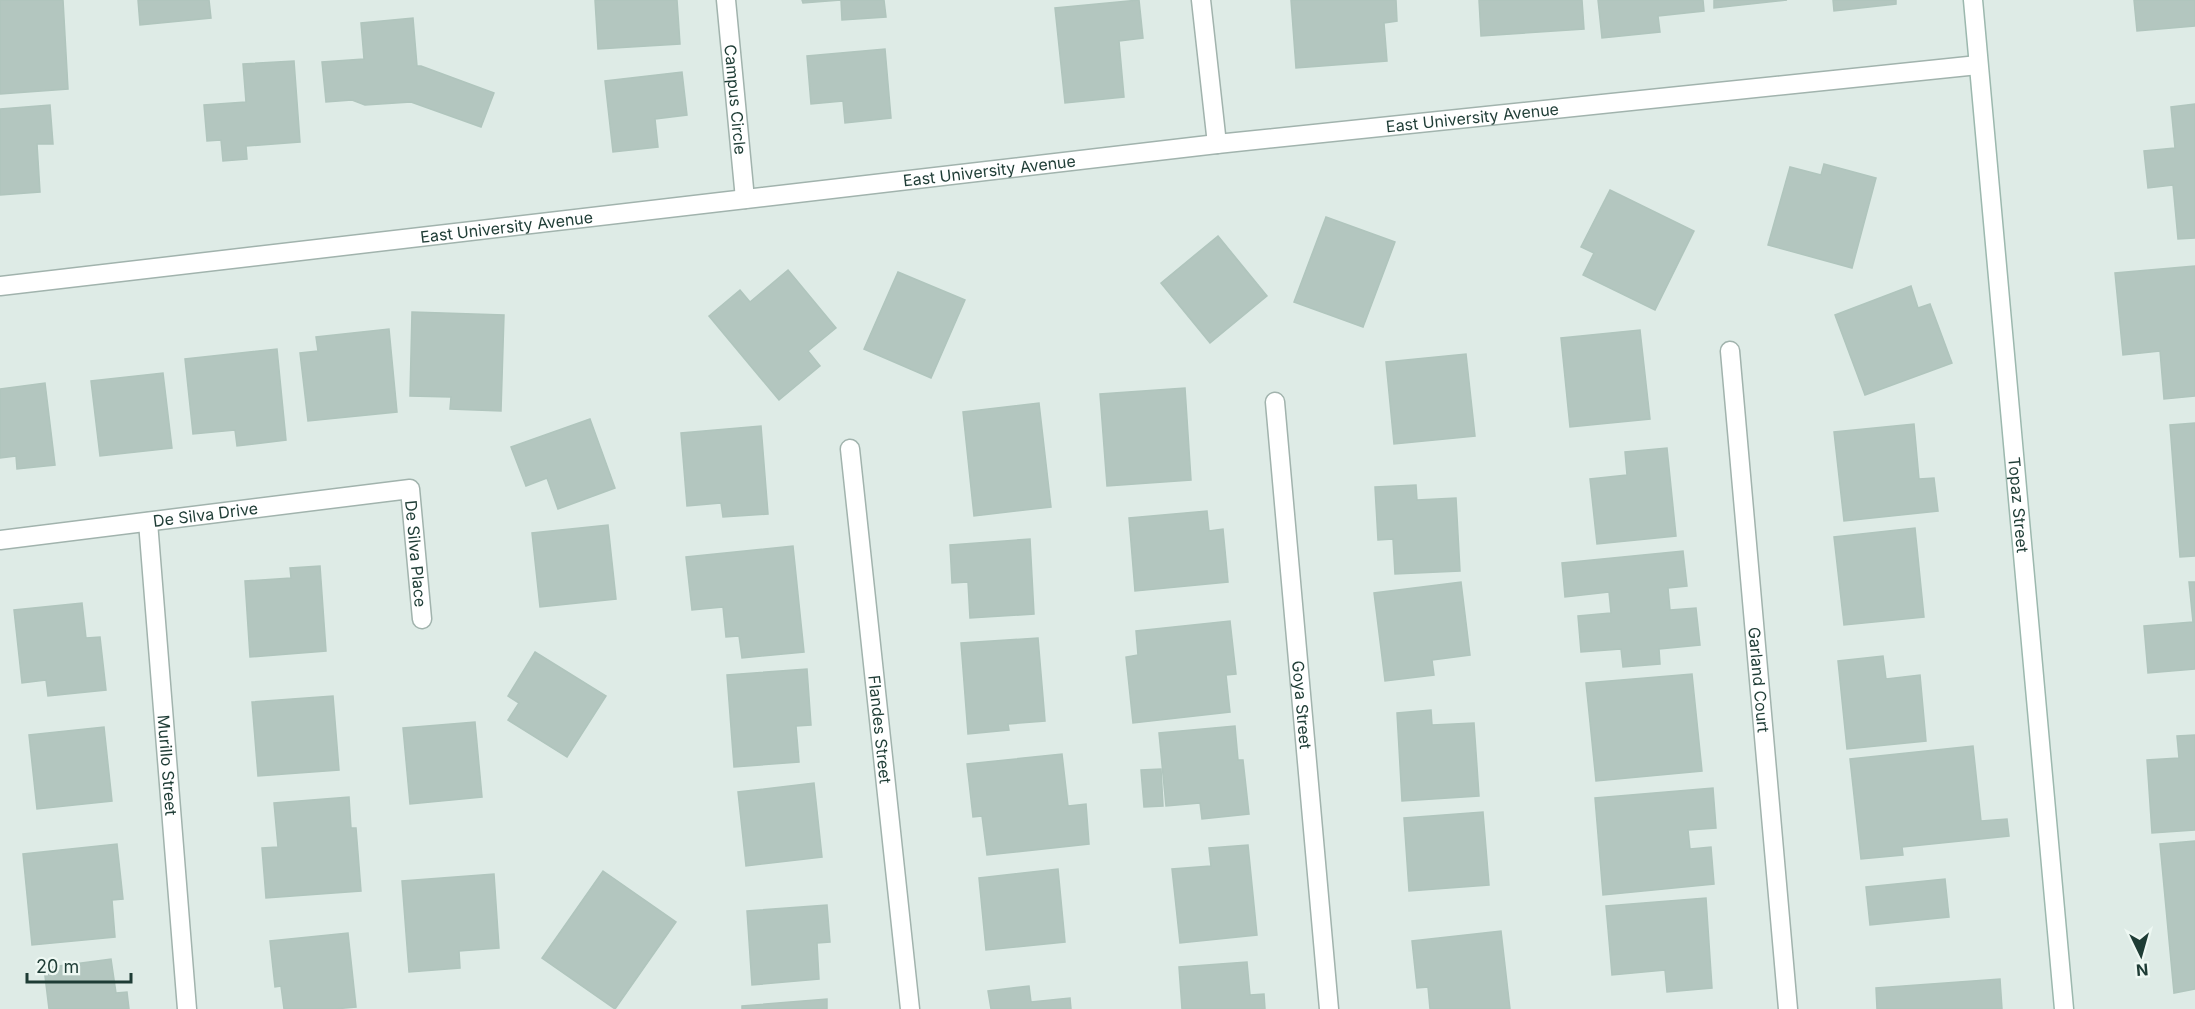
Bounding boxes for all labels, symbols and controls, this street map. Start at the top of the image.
street label: Campus Circle [720,44,751,156]
street label: East University Avenue [1385,99,1560,136]
street label: East University Avenue [902,151,1077,191]
street label: East University Avenue [419,207,594,247]
street label: Topaz Street [2004,456,2033,554]
street label: De Silva Drive [152,498,259,531]
street label: De Silva Place [401,499,431,608]
street label: Garland Court [1744,626,1774,733]
street label: Goya Street [1288,660,1316,750]
street label: Flandes Street [864,674,896,785]
street label: Murillo Street [153,714,181,816]
north arrow [2111,925,2171,985]
scale bar [27,946,130,984]
text: 20 m [36,956,79,977]
text: N [2135,959,2149,980]

